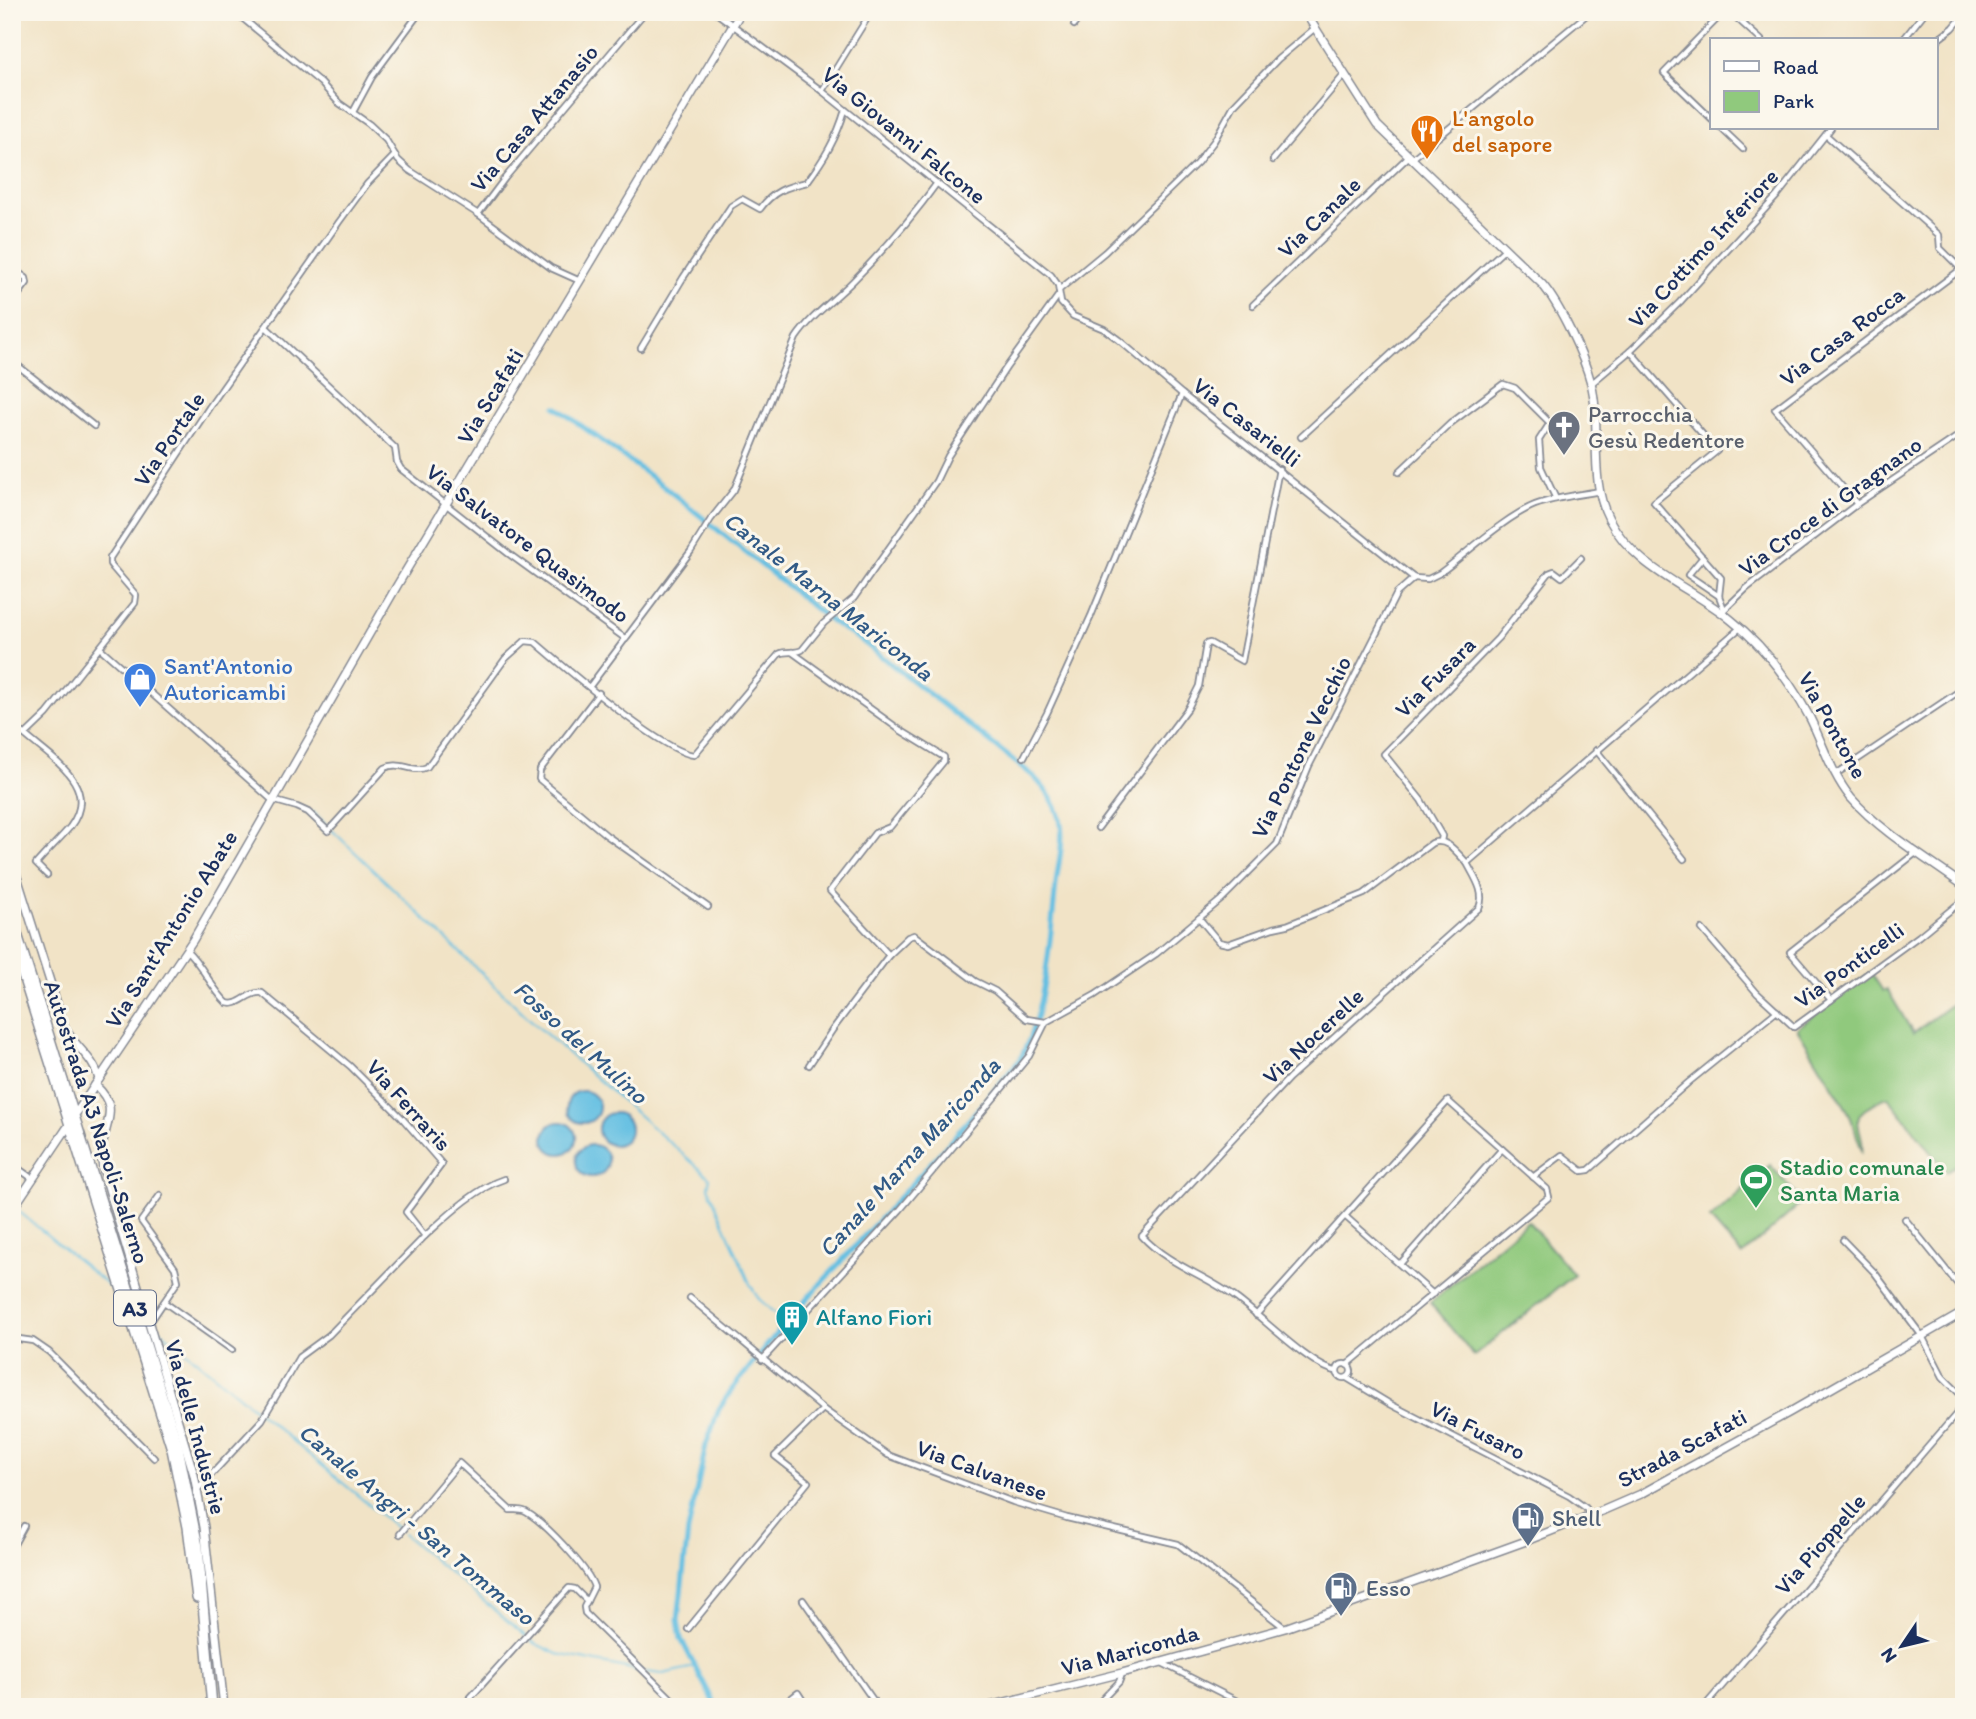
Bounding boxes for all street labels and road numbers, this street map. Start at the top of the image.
street label: Via Casa Attanasio [464,38,604,198]
street label: Via Giovanni Falcone [816,60,992,210]
street label: Via Cottimo Inferiore [1622,162,1784,334]
street label: Via Canale [1271,170,1367,264]
street label: Via Casa Rocca [1774,280,1910,392]
street label: Via Scafati [451,343,529,449]
street label: Via Casarielli [1187,371,1307,473]
street label: Via Portale [127,386,211,492]
street label: Via Croce di Gragnano [1733,430,1927,582]
street label: Via Salvatore Quasimodo [421,457,635,629]
street label: Via Fusara [1389,631,1481,723]
street label: Via Pontone Vecchio [1245,651,1357,843]
street label: Via Pontone [1792,667,1874,783]
street label: Via Sant'Antonio Abate [99,825,243,1033]
street label: Via Ponticelli [1789,916,1909,1014]
street label: Autostrada A3 Napoli-Salerno [38,977,156,1267]
street label: Via Nocerelle [1256,982,1370,1090]
street label: Via Ferraris [360,1053,458,1157]
road number: A3 [114,1290,156,1326]
street label: Via delle Industrie [159,1337,233,1517]
street label: Via Fusaro [1426,1394,1530,1466]
street label: Strada Scafati [1613,1402,1751,1494]
street label: Via Calvanese [913,1433,1051,1507]
street label: Via Pioppelle [1768,1488,1872,1600]
street label: Via Mariconda [1058,1618,1202,1682]

